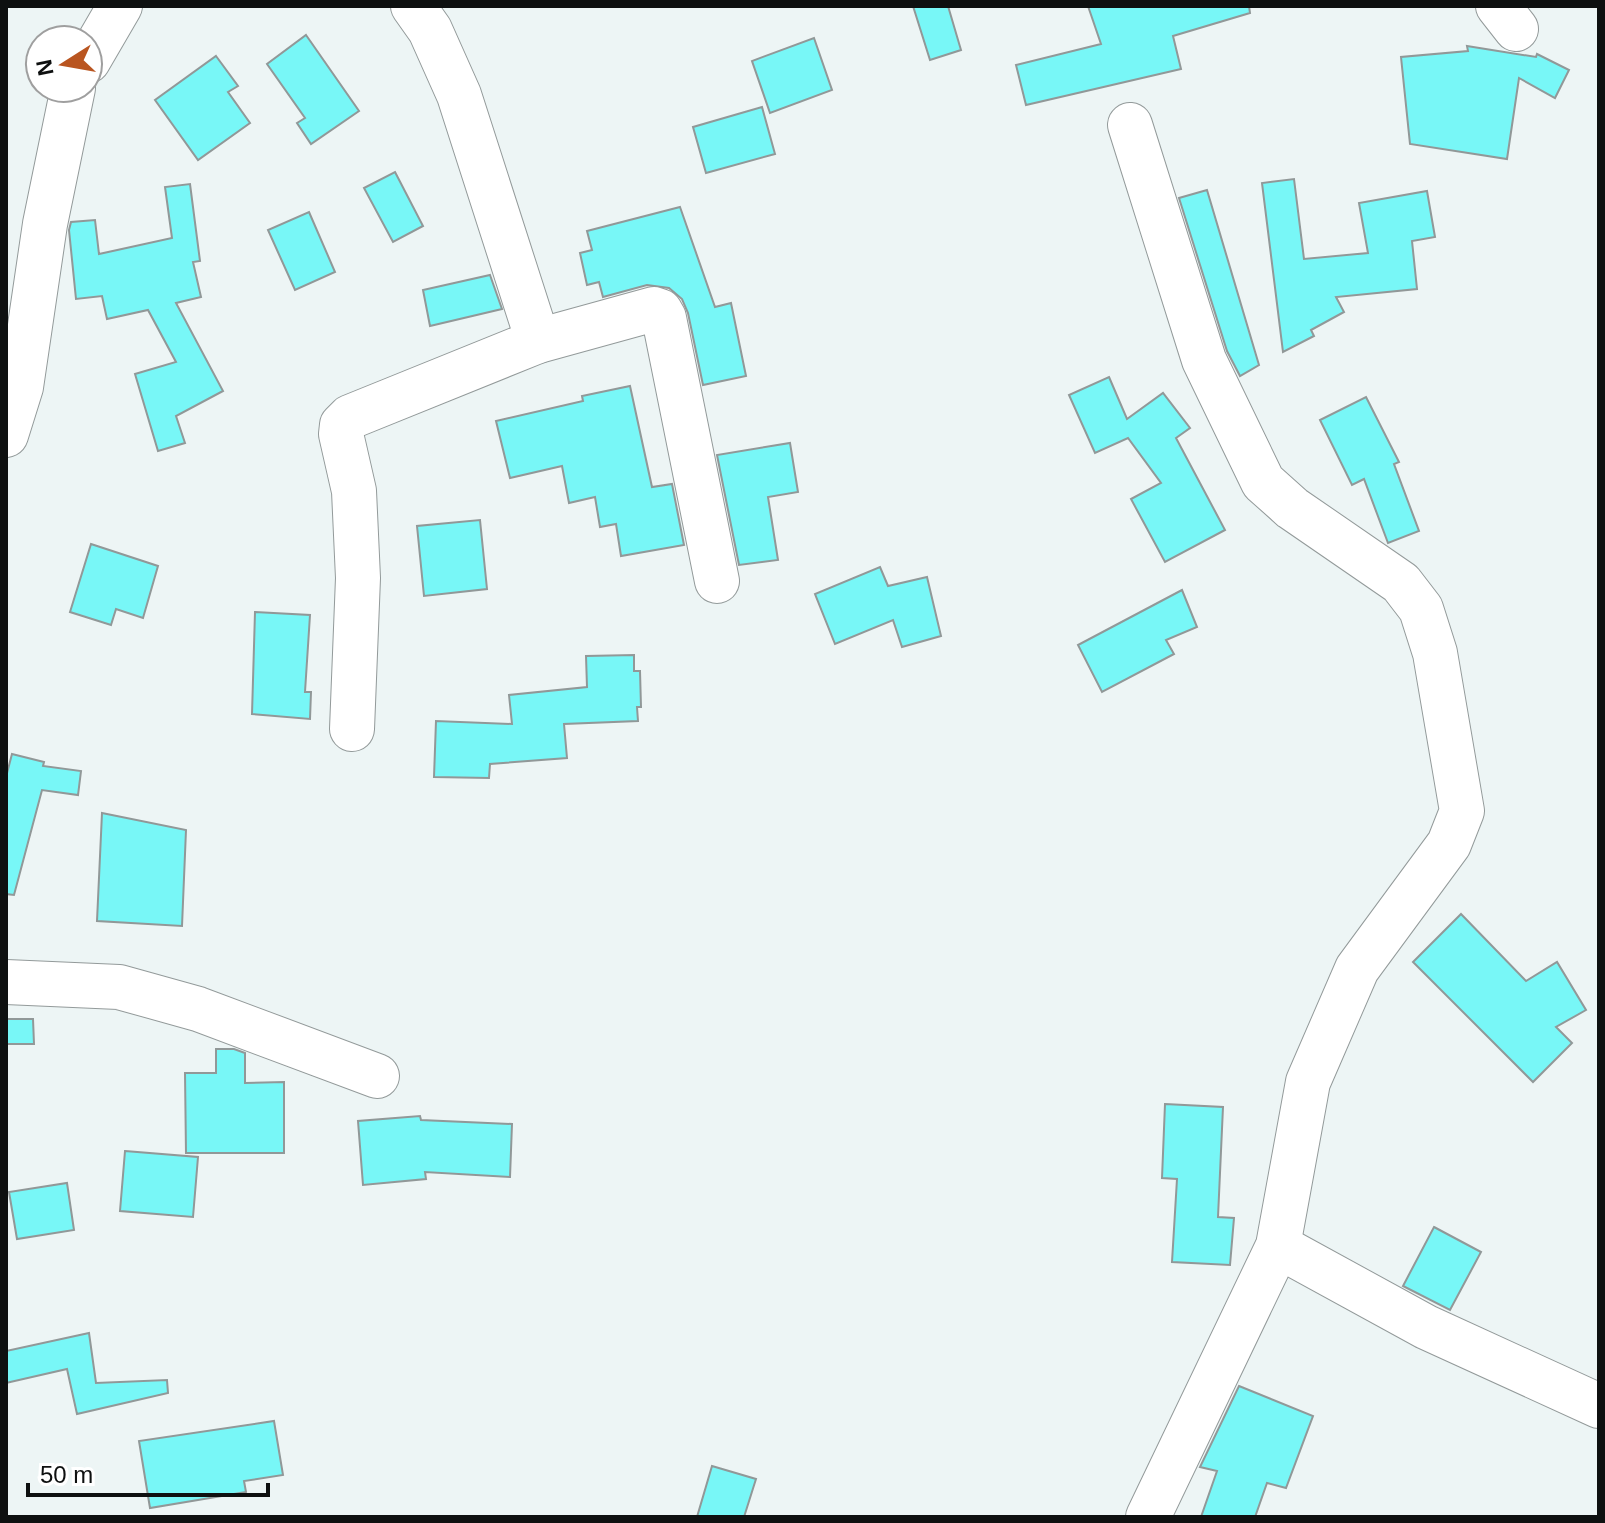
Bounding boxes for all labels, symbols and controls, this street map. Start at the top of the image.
north arrow [24,24,104,104]
text: N [31,58,59,78]
scale bar [28,1447,268,1497]
text: 50 m [40,1461,93,1488]

